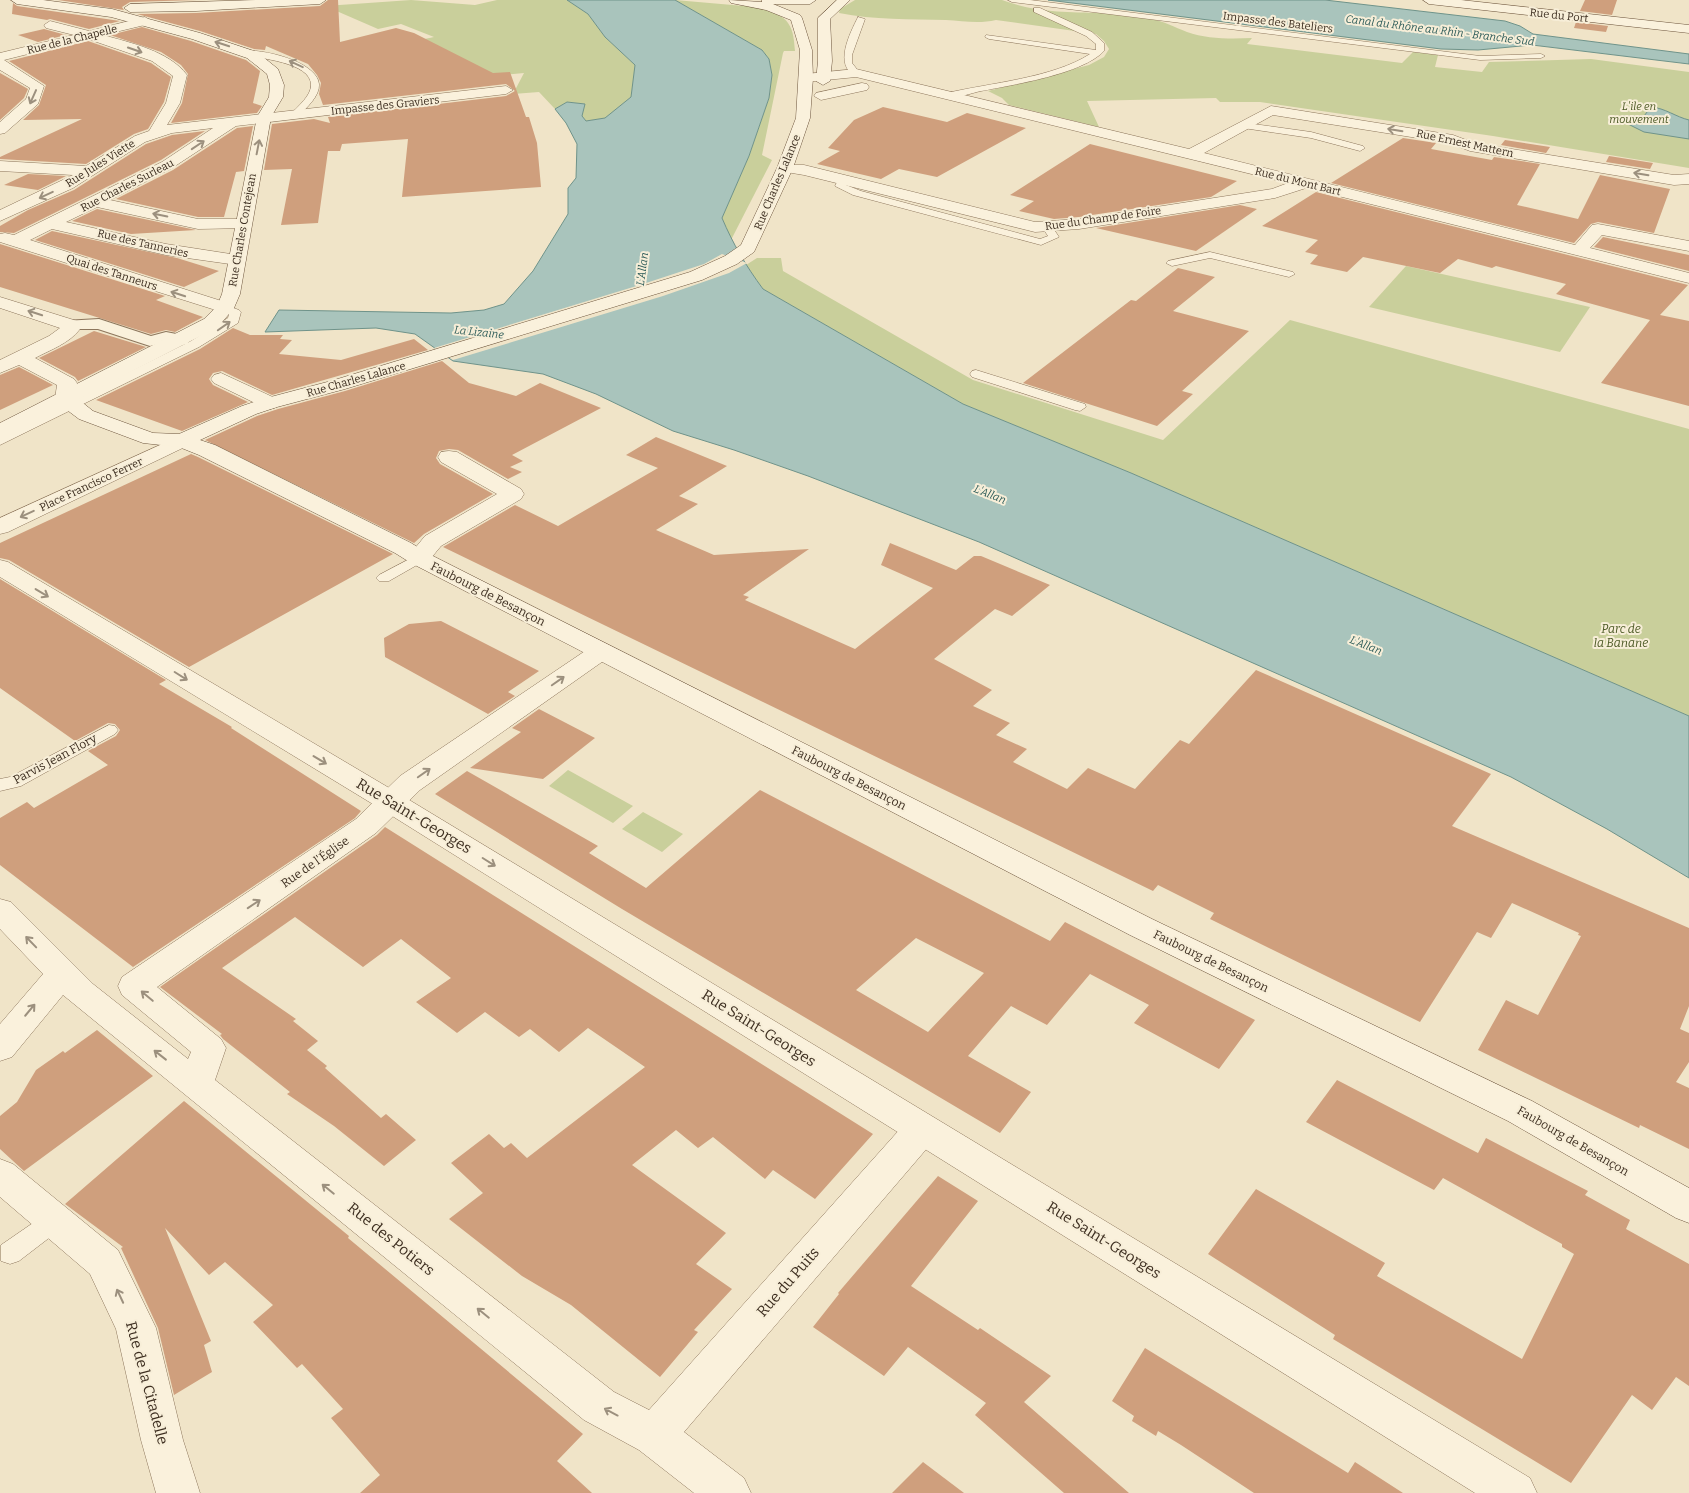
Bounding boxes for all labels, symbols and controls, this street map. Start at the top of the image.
street label: Rue du Port [1529,6,1589,25]
street label: Impasse des Bateliers [1222,9,1334,36]
water label: Canal du Rhône au Rhin - Branche Sud [1345,12,1536,49]
street label: Rue de la Chapelle [26,22,119,57]
one-way arrow [215,39,231,49]
one-way arrow [127,46,143,56]
one-way arrow [289,59,304,68]
one-way arrow [28,89,37,104]
street label: Impasse des Graviers [330,93,440,118]
park label: L'ile en mouvement [1609,100,1669,126]
one-way arrow [1388,124,1404,134]
street label: Rue Ernest Mattern [1415,127,1515,160]
street label: Rue Charles Lalance [751,133,803,232]
street label: Rue Jules Viette [63,137,137,190]
one-way arrow [254,139,264,155]
one-way arrow [191,140,205,150]
street label: Rue Charles Surleau [78,156,176,215]
street label: Rue du Mont Bart [1253,164,1342,198]
one-way arrow [1633,169,1649,179]
street label: Rue Charles Contejean [226,172,259,288]
one-way arrow [39,190,54,200]
street label: Rue du Champ de Foire [1044,204,1162,233]
one-way arrow [152,210,168,220]
street label: Rue des Tanneries [96,227,190,260]
water label: L'Allan [634,251,651,287]
street label: Quai des Tanneurs [65,252,159,293]
one-way arrow [171,288,187,298]
one-way arrow [28,308,44,317]
one-way arrow [217,321,231,331]
water label: La Lizaine [453,323,505,342]
street label: Rue Charles Lalance [305,359,407,400]
street label: Place Francisco Ferrer [37,455,145,514]
water label: L'Allan [972,482,1008,507]
one-way arrow [19,510,34,520]
street label: Faubourg de Besançon [429,559,548,629]
one-way arrow [34,588,48,598]
park label: Parc de la Banane [1594,622,1648,650]
water label: L'Allan [1348,633,1384,658]
one-way arrow [174,672,188,682]
one-way arrow [551,676,565,686]
street label: Parvis Jean Flory [11,731,100,787]
street label: Faubourg de Besançon [790,743,909,813]
one-way arrow [313,755,327,765]
one-way arrow [417,768,431,778]
street label: Rue Saint-Georges [353,775,475,857]
street label: Rue de l'Église [278,833,351,890]
one-way arrow [482,858,496,868]
one-way arrow [247,898,261,909]
street label: Faubourg de Besançon [1151,927,1271,995]
one-way arrow [25,936,37,948]
street label: Rue Saint-Georges [699,986,819,1070]
one-way arrow [140,991,153,1002]
one-way arrow [24,1004,36,1017]
one-way arrow [154,1050,167,1061]
street label: Faubourg de Besançon [1515,1103,1632,1179]
one-way arrow [322,1184,335,1195]
street label: Rue Saint-Georges [1044,1198,1164,1282]
street label: Rue des Potiers [344,1199,438,1279]
street label: Rue du Puits [753,1244,823,1320]
one-way arrow [115,1289,125,1304]
one-way arrow [476,1307,489,1318]
street label: Rue de la Citadelle [122,1319,172,1447]
one-way arrow [603,1407,618,1417]

